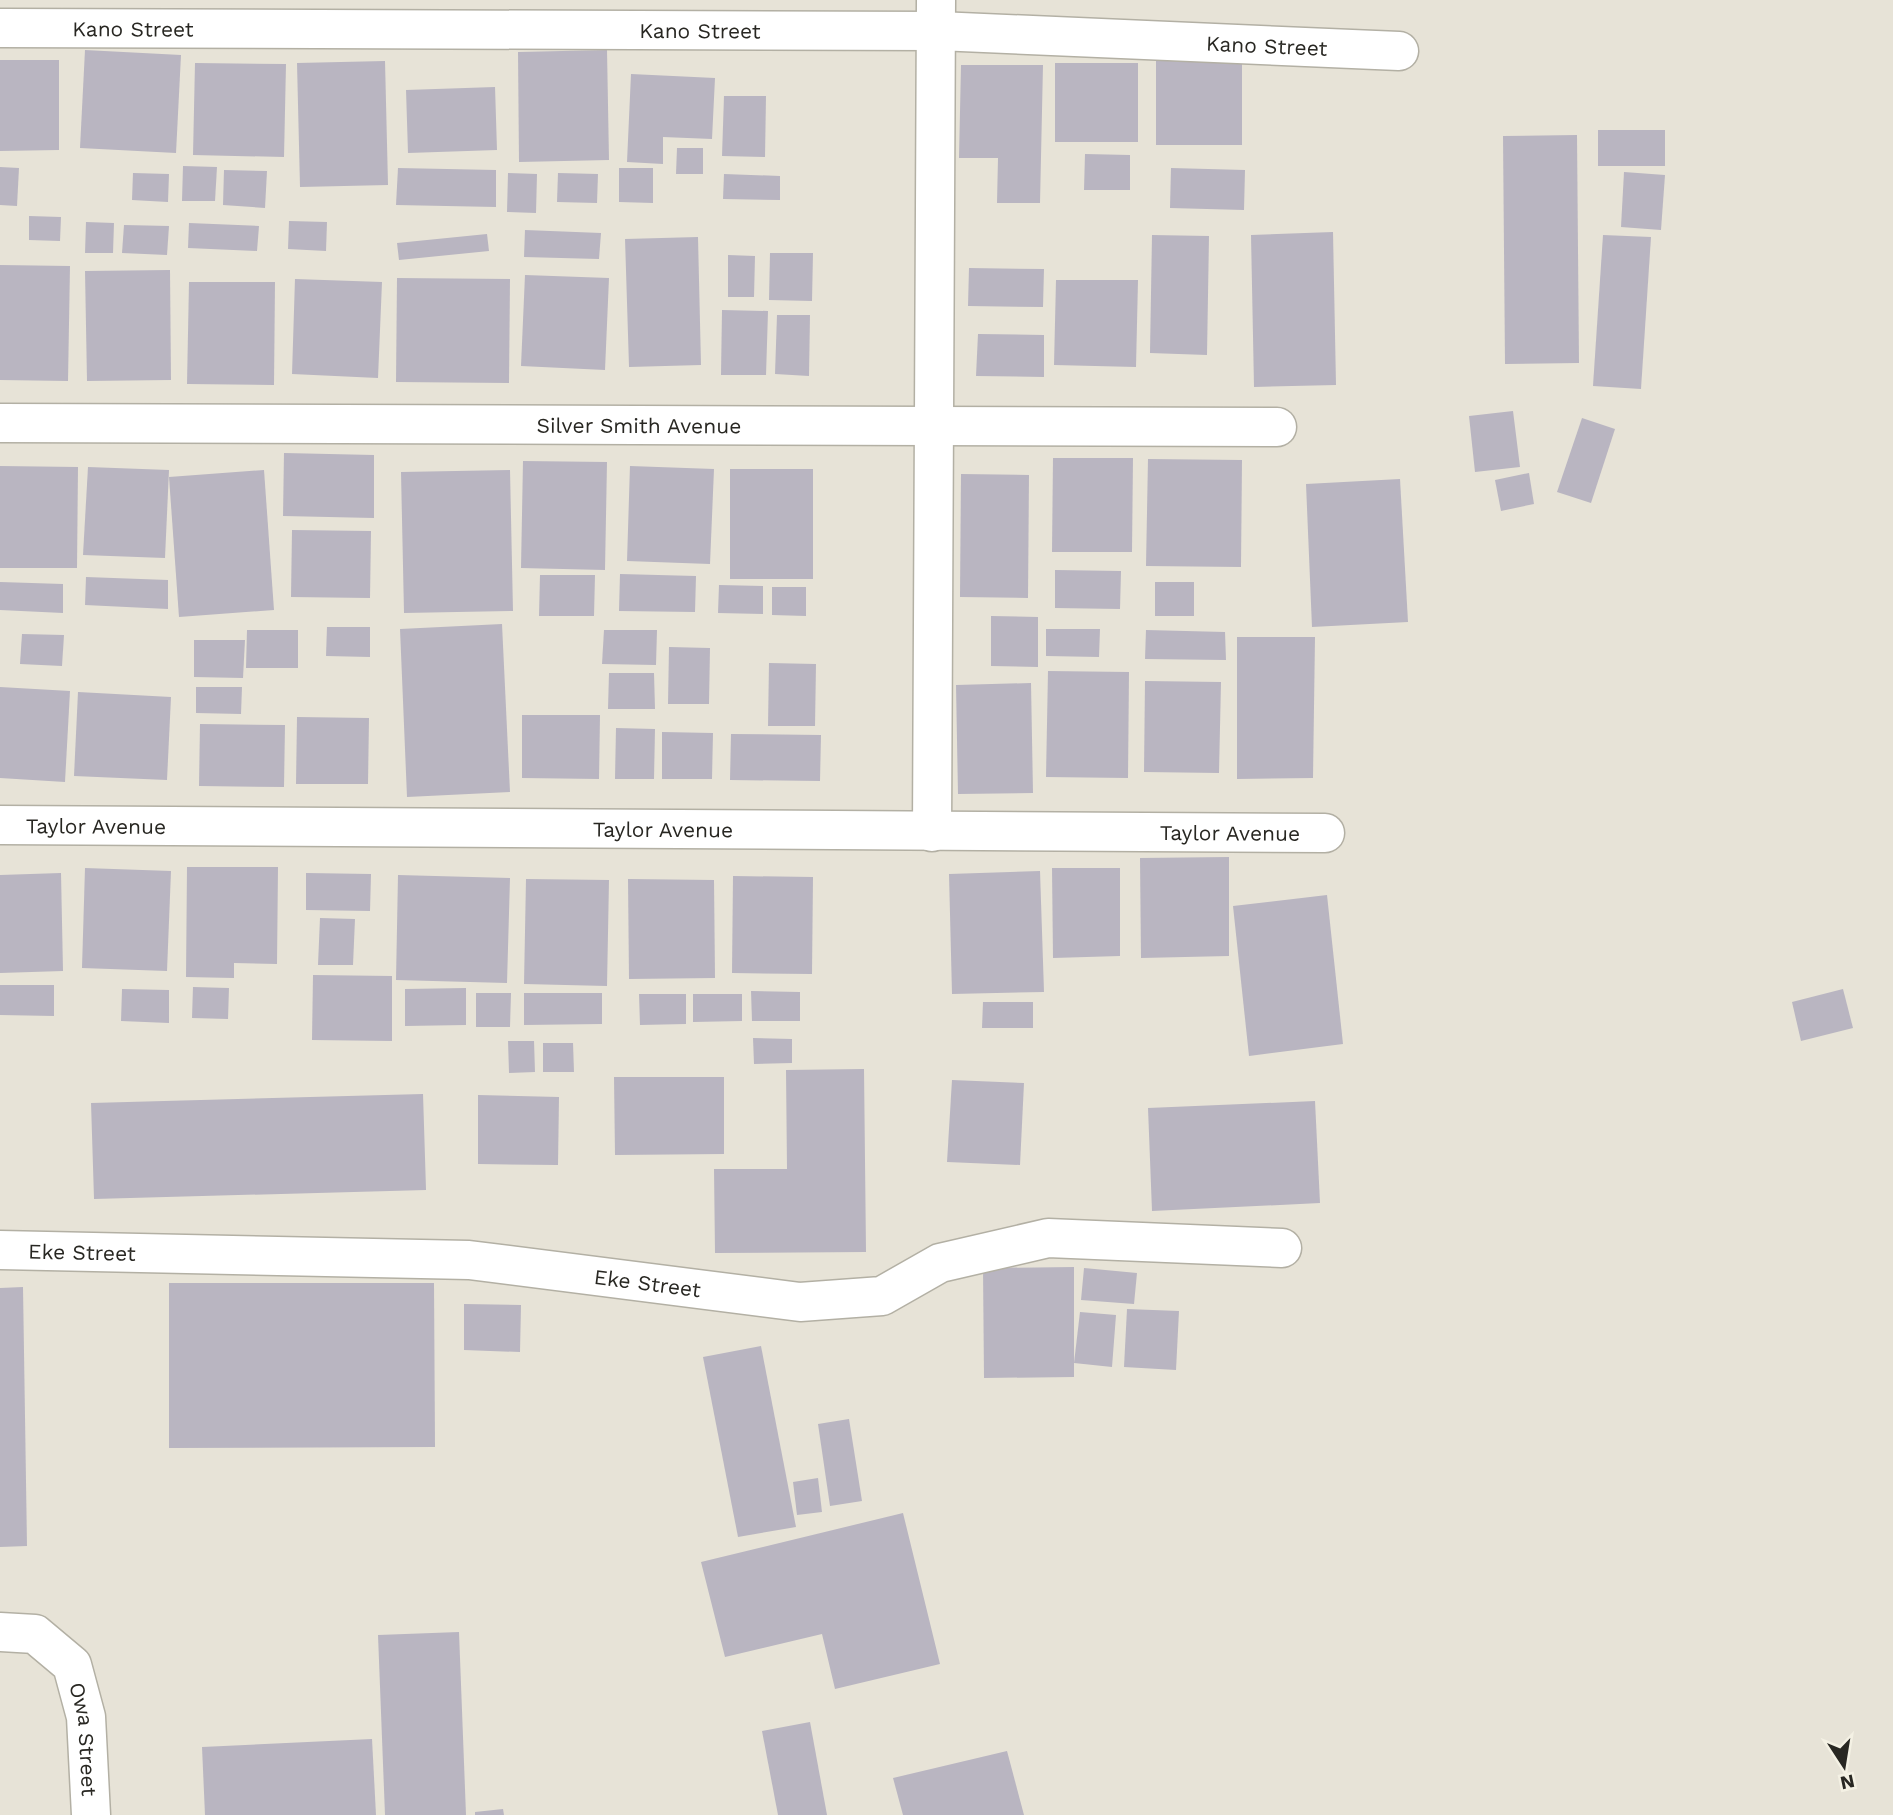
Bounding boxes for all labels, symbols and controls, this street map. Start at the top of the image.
street label: Kano Street [72,16,194,41]
street label: Kano Street [639,18,761,43]
street label: Kano Street [1205,30,1328,60]
street label: Silver Smith Avenue [537,412,741,438]
street label: Taylor Avenue [26,813,166,839]
street label: Taylor Avenue [593,816,733,842]
street label: Taylor Avenue [1160,820,1300,845]
street label: Eke Street [28,1238,136,1265]
street label: Eke Street [593,1263,703,1302]
street label: Owa Street [65,1679,103,1797]
north arrow [1809,1731,1879,1801]
text: N [1838,1769,1857,1795]

